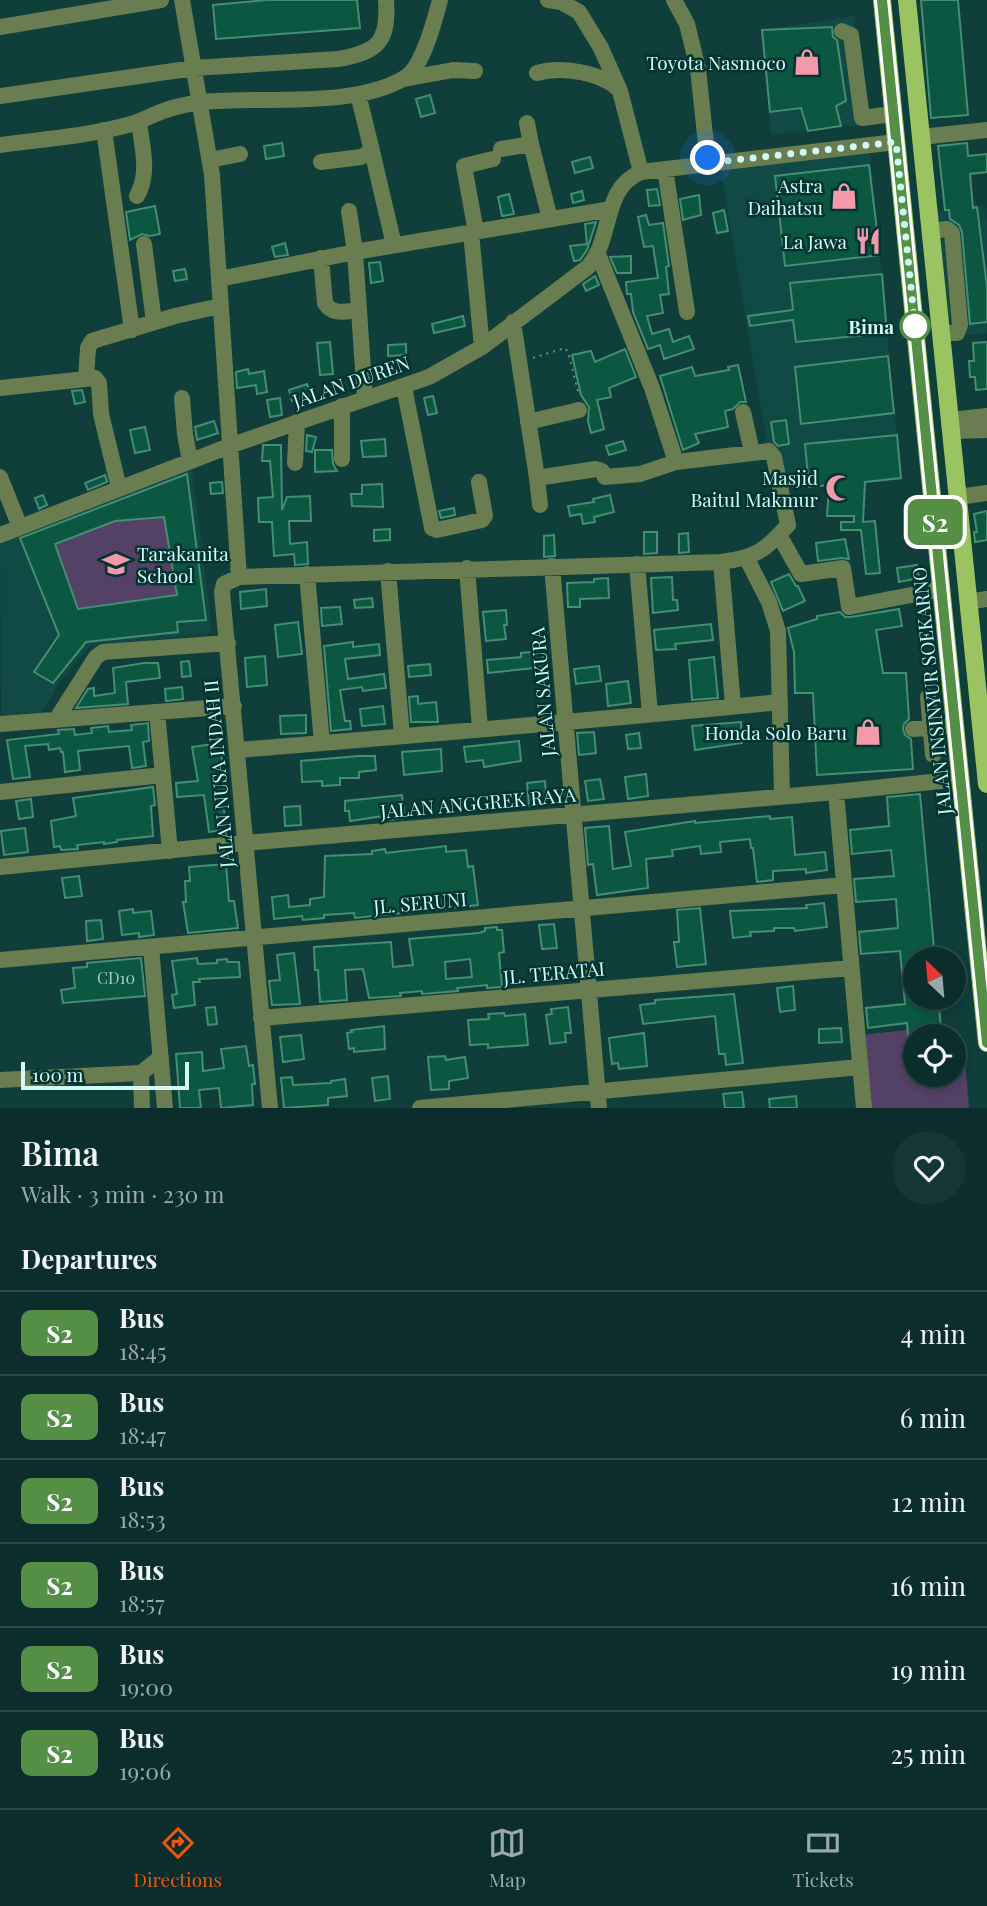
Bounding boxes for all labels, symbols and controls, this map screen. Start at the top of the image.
shop icon: Toyota Nasmoco [792,47,822,77]
place label: Toyota Nasmoco [646,49,786,75]
your location [690,140,725,175]
place label: Astra Daihatsu [747,172,824,220]
shop icon: Astra Daihatsu [829,181,859,211]
restaurant icon: La Jawa [853,226,883,256]
place label: La Jawa [783,228,848,254]
marker: Bima [900,311,930,341]
place label: Bima [848,313,894,339]
street label: JALAN DUREN [288,349,413,414]
place label: Masjid Baitul Makmur [690,464,819,512]
mosque icon: Masjid Baitul Makmur [824,473,854,503]
line badge: S2 [904,499,967,545]
text: S2 [922,506,948,538]
place label: Tarakanita School [137,540,229,588]
school or university icon: Tarakanita School [101,549,131,579]
street label: JALAN INSINYUR SOEKARNO [905,566,957,817]
street label: JALAN SAKURA [523,625,561,759]
street label: JALAN NUSA INDAH II [197,679,239,870]
shop icon: Honda Solo Baru [853,717,883,747]
place label: Honda Solo Baru [705,719,847,745]
street label: JALAN ANGGREK RAYA [378,780,578,824]
street label: JL. SERUNI [371,885,468,919]
north arrow [903,947,966,1010]
map controls [903,947,966,1087]
street label: JL. TERATAI [501,955,606,989]
house number: CD10 [97,967,135,988]
button: locate [903,1024,966,1087]
scale bar [21,1059,189,1091]
text: 100 m [32,1061,83,1087]
text: Bima [21,1130,99,1174]
button: heart [892,1131,966,1205]
text: Walk · 3 min · 230 m [21,1178,224,1209]
text: Departures [21,1241,157,1276]
text: Bus [119,1300,164,1335]
text: 4 min [900,1316,966,1351]
text: S2 [46,1317,73,1349]
text: 18:45 [119,1335,167,1366]
text: Bus [119,1384,164,1419]
text: 6 min [900,1400,966,1435]
text: S2 [46,1401,73,1433]
text: 18:47 [119,1419,166,1450]
text: Bus [119,1468,164,1503]
text: 12 min [891,1484,966,1519]
text: S2 [46,1485,73,1517]
text: 18:53 [119,1503,166,1534]
text: Bus [119,1552,164,1587]
text: 16 min [890,1568,966,1603]
text: S2 [46,1569,73,1601]
text: 18:57 [119,1587,164,1618]
text: Bus [119,1636,164,1671]
text: 19 min [890,1652,966,1687]
text: S2 [46,1653,73,1685]
text: 19:00 [119,1671,173,1702]
text: Bus [119,1720,164,1755]
text: 25 min [890,1736,966,1771]
text: S2 [46,1737,73,1769]
text: 19:06 [119,1755,171,1786]
tab: Directions [133,1824,222,1892]
tab: Map [488,1824,526,1892]
tab: Tickets [792,1824,854,1892]

